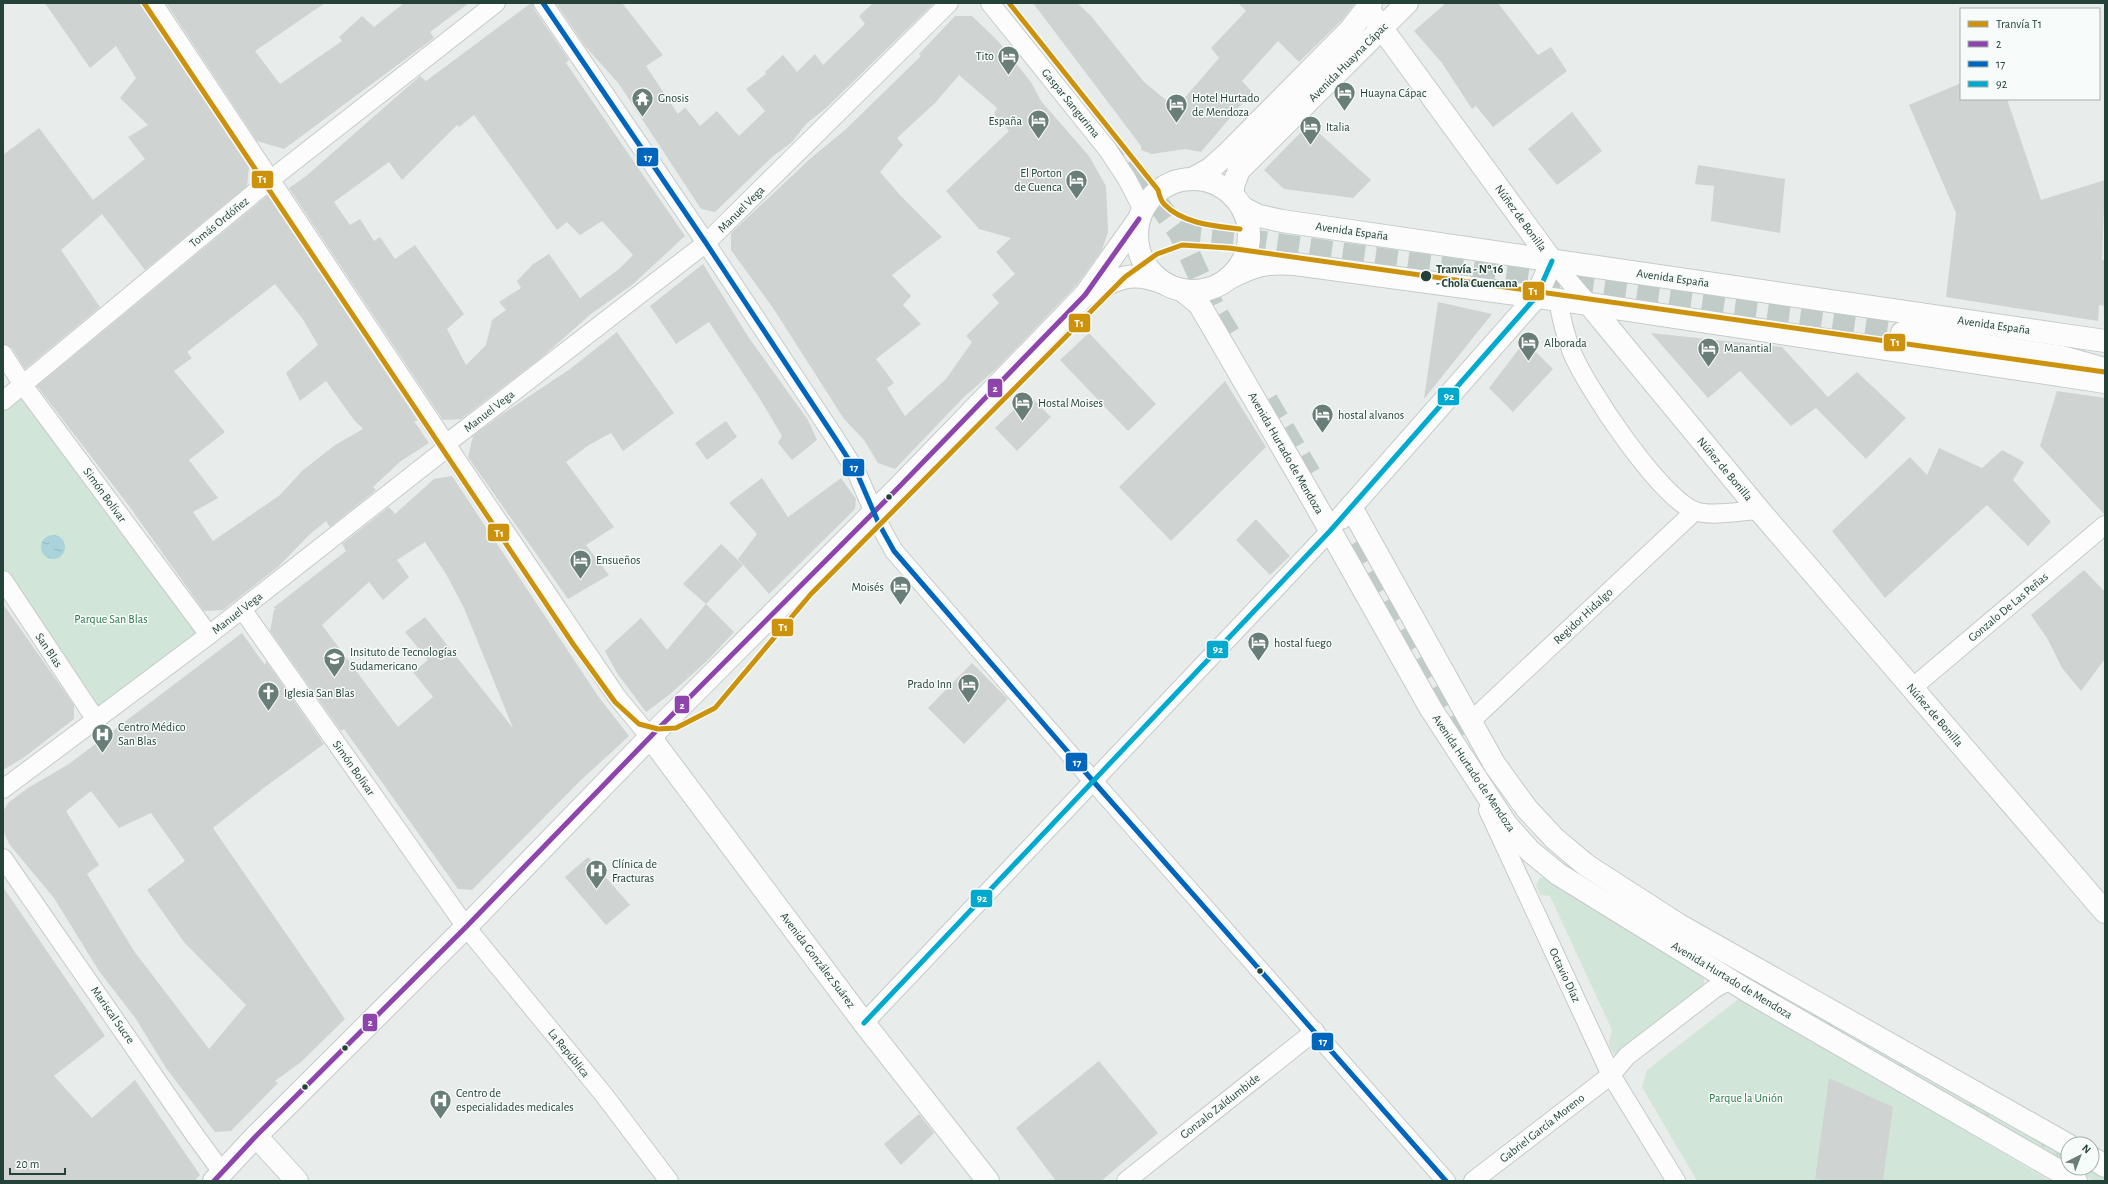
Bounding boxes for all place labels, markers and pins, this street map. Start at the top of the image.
hotel icon: Tito [996,43,1022,76]
place label: Tito [976,50,994,62]
hotel icon: Huayna Cápac [1332,80,1358,113]
temple icon: Gnosis [630,85,656,118]
place label: Huayna Cápac [1360,87,1427,100]
place label: Gnosis [658,92,689,104]
hotel icon: Hotel Hurtado de Mendoza [1163,92,1189,125]
place label: Hotel Hurtado de Mendoza [1192,92,1260,118]
hotel icon: España [1025,108,1051,141]
hotel icon: Italia [1297,114,1323,147]
place label: España [989,115,1022,127]
place label: Italia [1326,121,1350,133]
place label: El Porton de Cuenca [1014,167,1062,193]
hotel icon: El Porton de Cuenca [1064,167,1090,200]
place label: Tranvía - Nº 16 - Chola Cuencana [1436,263,1518,289]
marker: Tranvía - Nº 16 - Chola Cuencana [1419,269,1433,283]
hotel icon: Alborada [1515,330,1541,363]
hotel icon: Manantial [1695,335,1721,368]
place label: Alborada [1544,337,1587,349]
place label: Manantial [1724,342,1772,354]
hotel icon: Hostal Moises [1010,390,1036,423]
place label: Hostal Moises [1038,397,1103,409]
hotel icon: hostal alvanos [1310,402,1336,435]
place label: hostal alvanos [1338,409,1404,421]
unlabelled marker [884,492,894,502]
hotel icon: Ensueños [567,547,593,580]
place label: Ensueños [596,554,640,566]
hotel icon: Moisés [887,574,913,607]
place label: Moisés [852,581,884,593]
hotel icon: hostal fuego [1246,630,1272,663]
place label: hostal fuego [1274,637,1332,649]
school or university icon: Insituto de Tecnologías Sudamericano [322,646,348,679]
place label: Insituto de Tecnologías Sudamericano [350,646,457,672]
hotel icon: Prado Inn [955,671,981,704]
place label: Prado Inn [907,678,952,690]
church icon: Iglesia San Blas [255,680,281,713]
place label: Iglesia San Blas [284,687,355,699]
hospital icon: Centro Médico San Blas [90,721,116,754]
place label: Centro Médico San Blas [118,721,186,747]
hospital icon: Clínica de Fracturas [584,858,610,891]
place label: Clínica de Fracturas [612,858,657,884]
unlabelled marker [1255,966,1265,976]
unlabelled marker [340,1043,350,1053]
unlabelled marker [300,1082,310,1092]
hospital icon: Centro de especialidades medicales [428,1087,454,1120]
place label: Centro de especialidades medicales [456,1087,574,1113]

